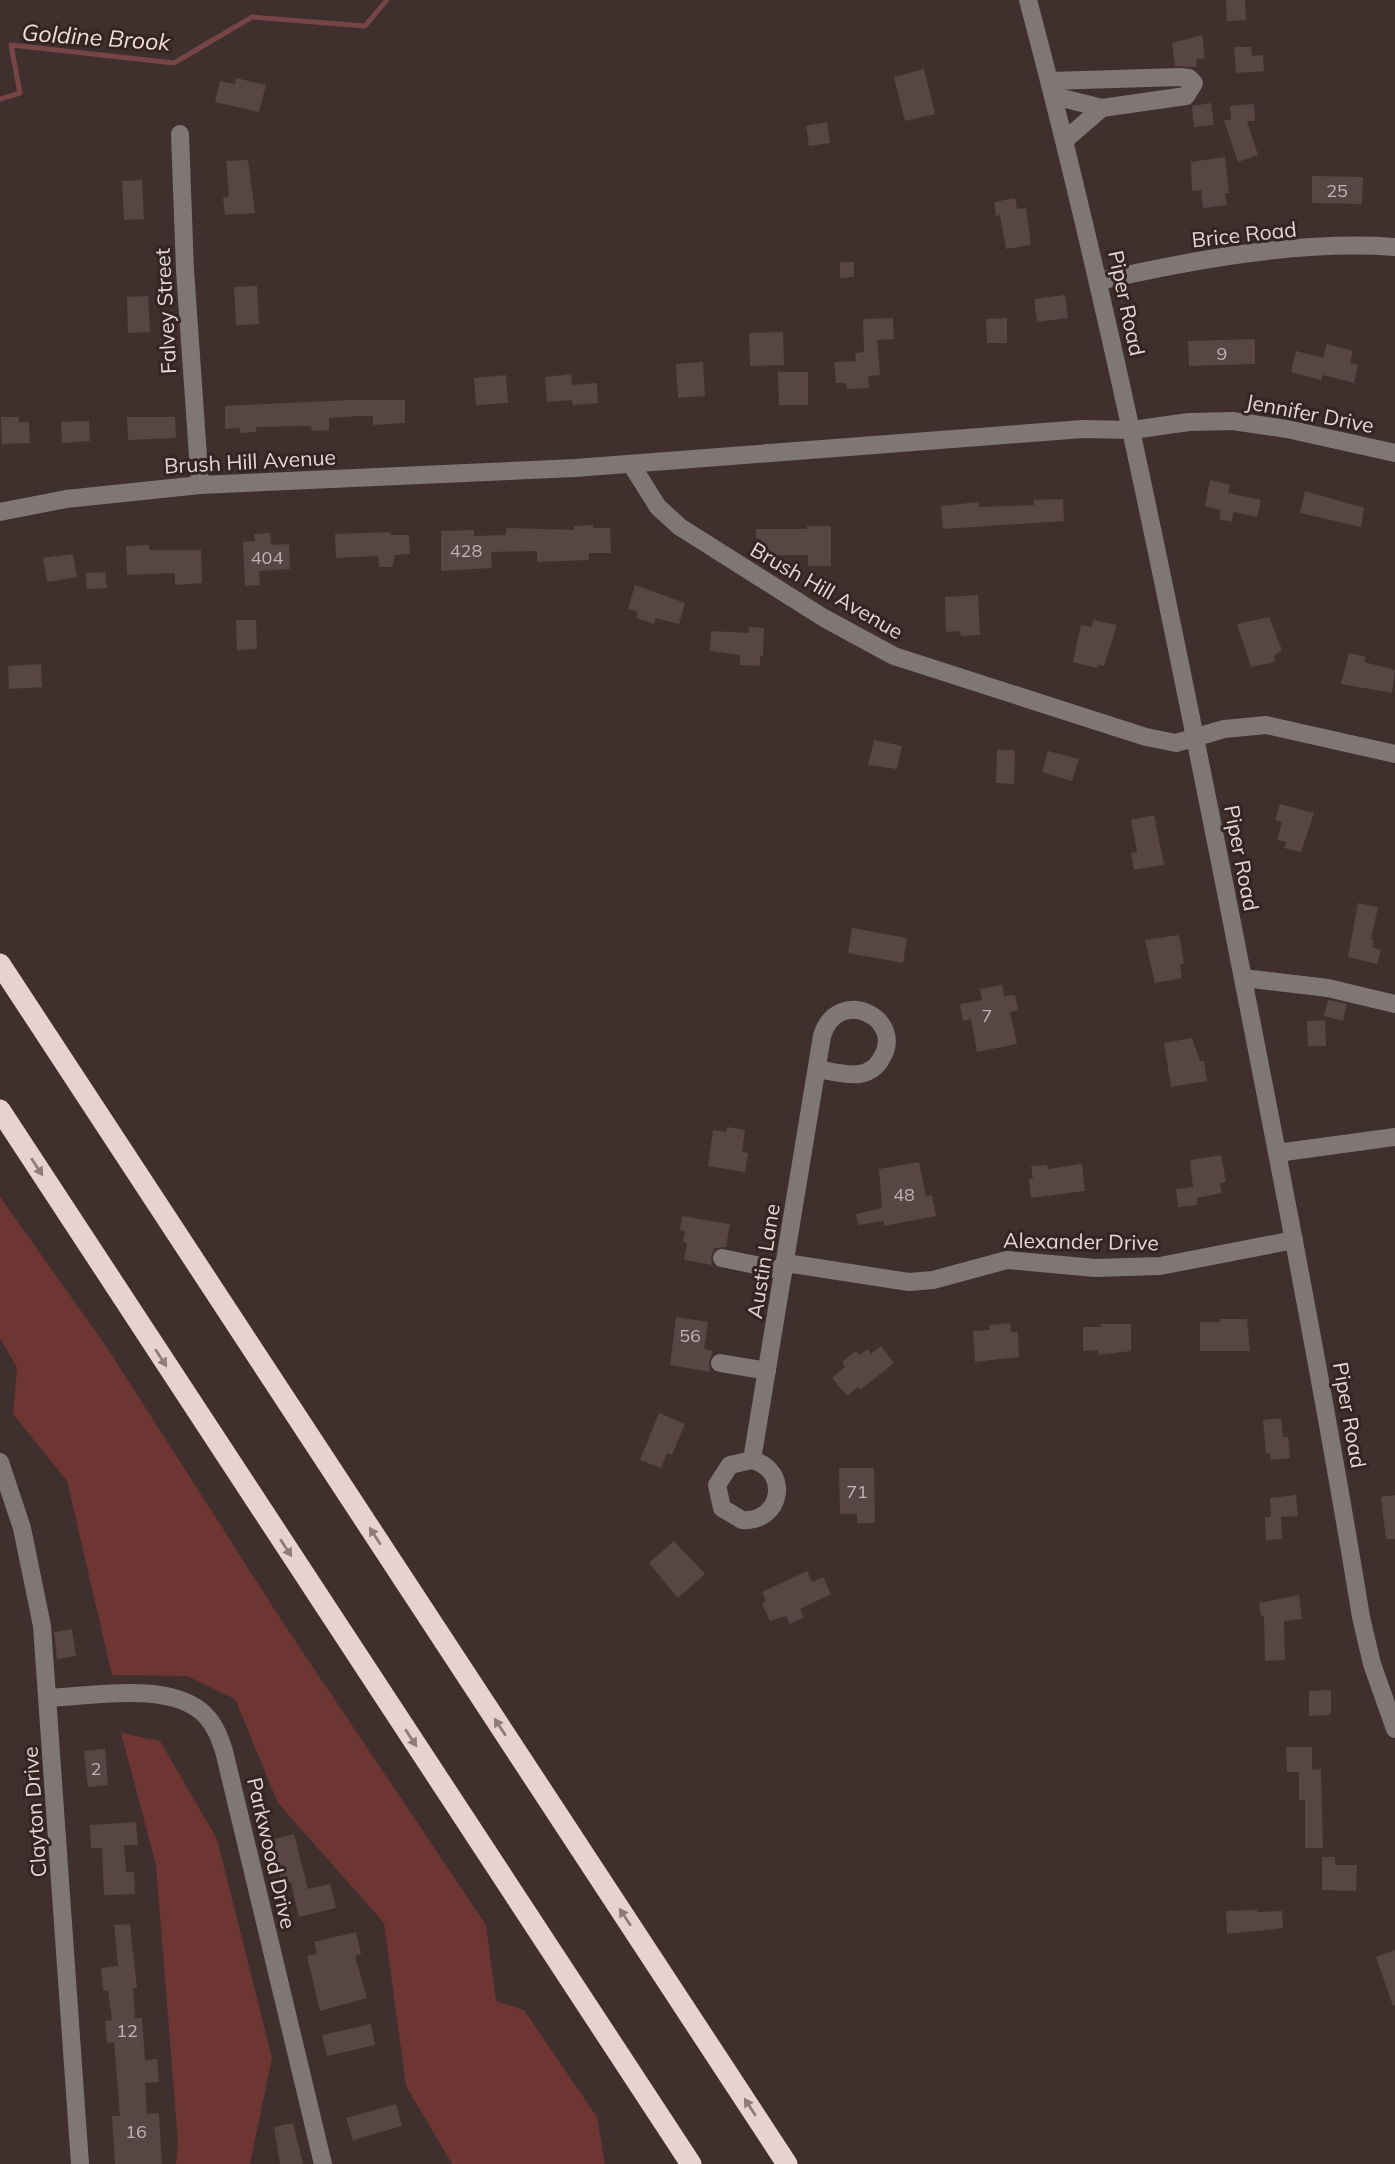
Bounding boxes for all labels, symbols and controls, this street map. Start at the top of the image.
water label: Goldine Brook [21,17,172,57]
house number: 25 [1326,179,1348,202]
street label: Brice Road [1190,216,1298,252]
street label: Falvey Street [149,247,181,375]
street label: Piper Road [1103,248,1151,358]
house number: 9 [1217,342,1227,365]
street label: Jennifer Drive [1244,388,1376,438]
street label: Brush Hill Avenue [163,444,337,478]
street label: Brush Hill Avenue [746,536,908,644]
house number: 428 [450,539,482,562]
house number: 404 [251,546,283,569]
street label: Piper Road [1219,803,1265,913]
house number: 7 [982,1004,992,1027]
one-way arrow [31,1157,44,1177]
house number: 48 [893,1183,915,1206]
street label: Austin Lane [741,1202,785,1320]
street label: Alexander Drive [1003,1227,1159,1255]
house number: 56 [679,1324,701,1347]
one-way arrow [154,1349,168,1367]
street label: Piper Road [1328,1360,1372,1470]
house number: 71 [846,1480,868,1503]
one-way arrow [369,1527,382,1546]
one-way arrow [279,1539,293,1557]
one-way arrow [494,1717,507,1736]
one-way arrow [404,1729,418,1747]
street label: Clayton Drive [16,1746,52,1878]
house number: 2 [91,1757,101,1780]
street label: Parkwood Drive [242,1775,302,1931]
one-way arrow [618,1907,631,1927]
house number: 12 [116,2019,138,2042]
one-way arrow [743,2097,756,2117]
house number: 16 [125,2120,147,2143]

